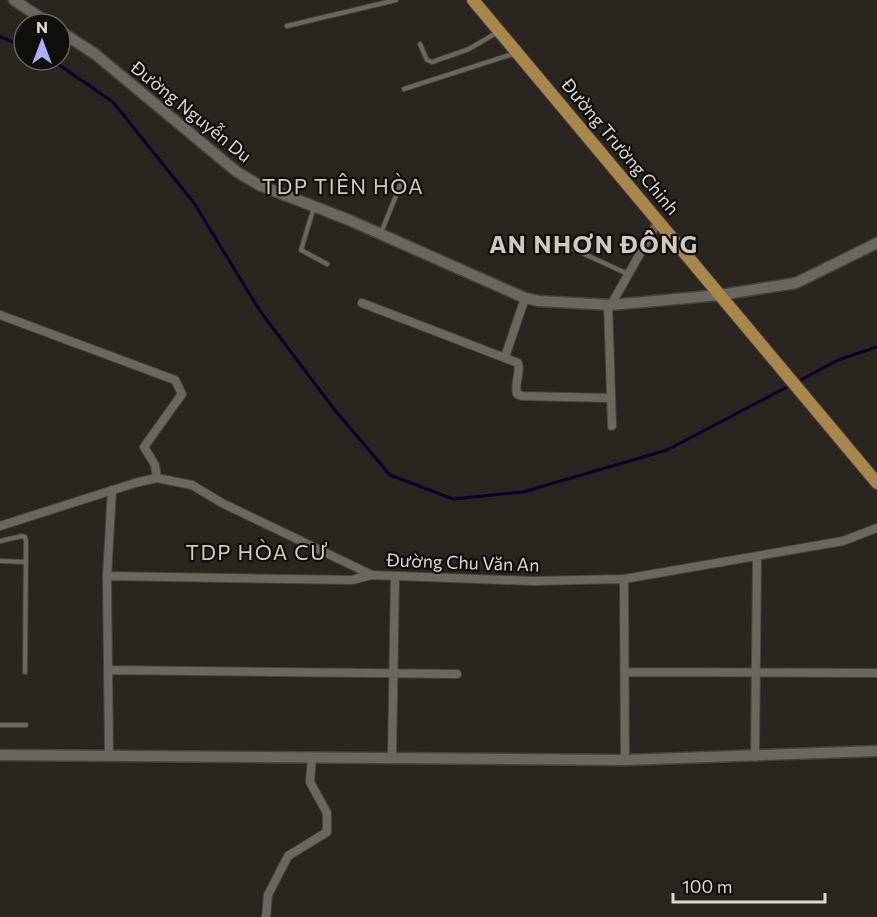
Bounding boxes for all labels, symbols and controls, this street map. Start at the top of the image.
north arrow [12,12,72,72]
text: N [36,17,48,36]
street label: Đường Nguyễn Du [126,55,256,167]
street label: Đường Trường Chinh [557,73,684,219]
district label: TDP TIÊN HÒA [262,173,424,198]
district label: AN NHƠN ĐÔNG [489,229,699,258]
district label: TDP HÒA CƯ [185,539,329,564]
street label: Đường Chu Văn An [385,548,540,576]
scale bar [673,866,824,904]
text: 100 m [682,875,732,897]

